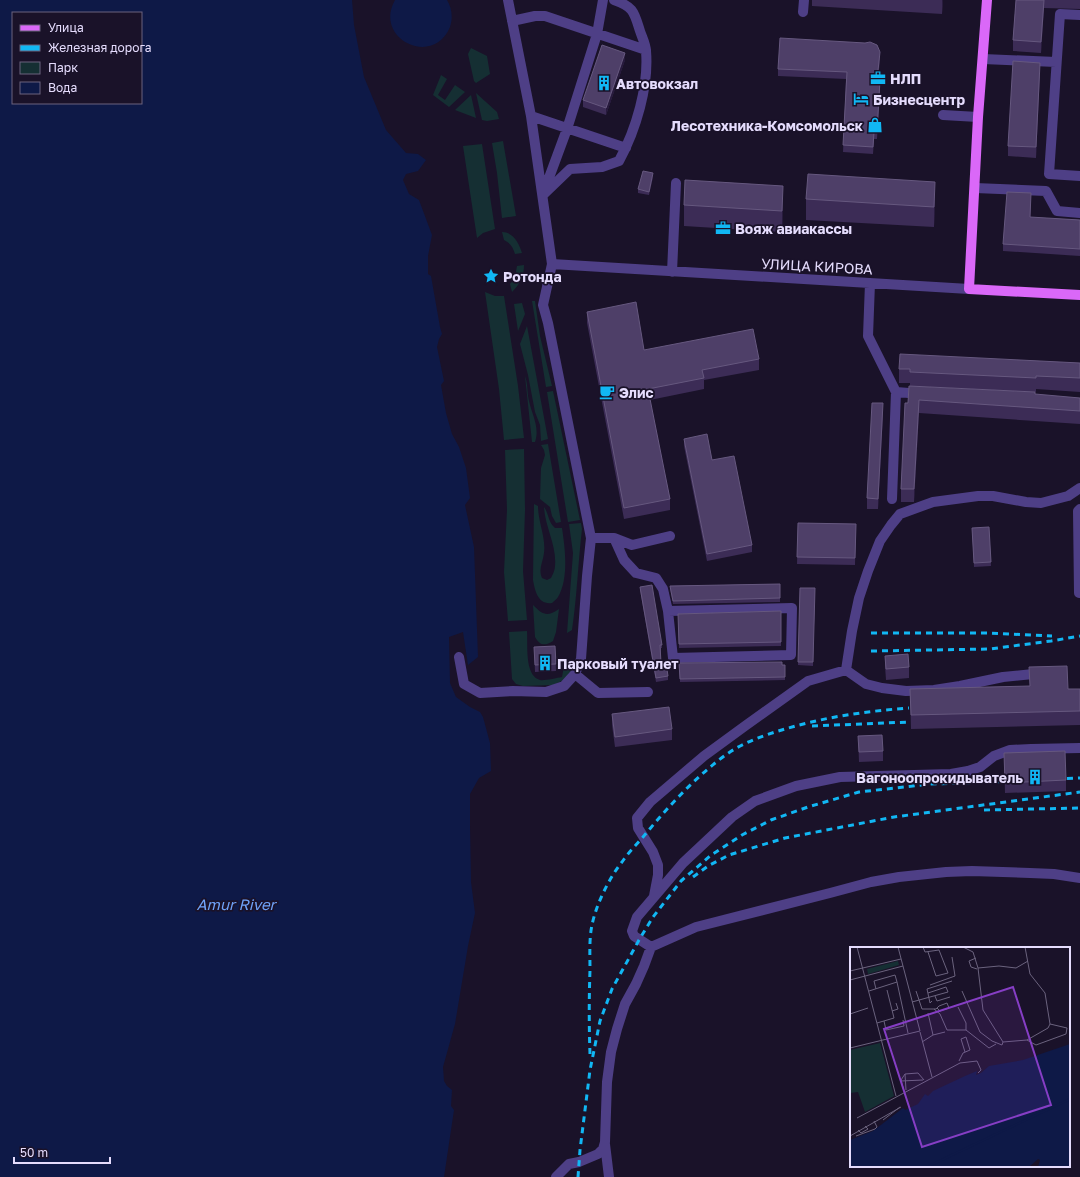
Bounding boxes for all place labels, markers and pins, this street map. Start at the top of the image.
office icon: НЛП [869,69,887,87]
place label: НЛП [890,70,921,87]
building icon: Автовокзал [595,74,613,92]
place label: Автовокзал [616,75,698,92]
hotel icon: Бизнесцентр [852,90,870,108]
place label: Бизнесцентр [873,91,966,108]
shop icon: Лесотехника-Комсомольск [866,116,884,134]
place label: Лесотехника-Комсомольск [671,117,863,134]
office icon: Вояж авиакассы [714,219,732,237]
place label: Вояж авиакассы [735,220,852,237]
place icon: Ротонда [482,267,500,285]
place label: Ротонда [503,268,562,285]
cafe icon: Элис [598,383,616,401]
place label: Элис [619,384,654,401]
building icon: Парковый туалет [536,654,554,672]
place label: Парковый туалет [557,655,679,672]
building icon: Вагоноопрокидыватель [1026,768,1044,786]
place label: Вагоноопрокидыватель [856,769,1023,786]

